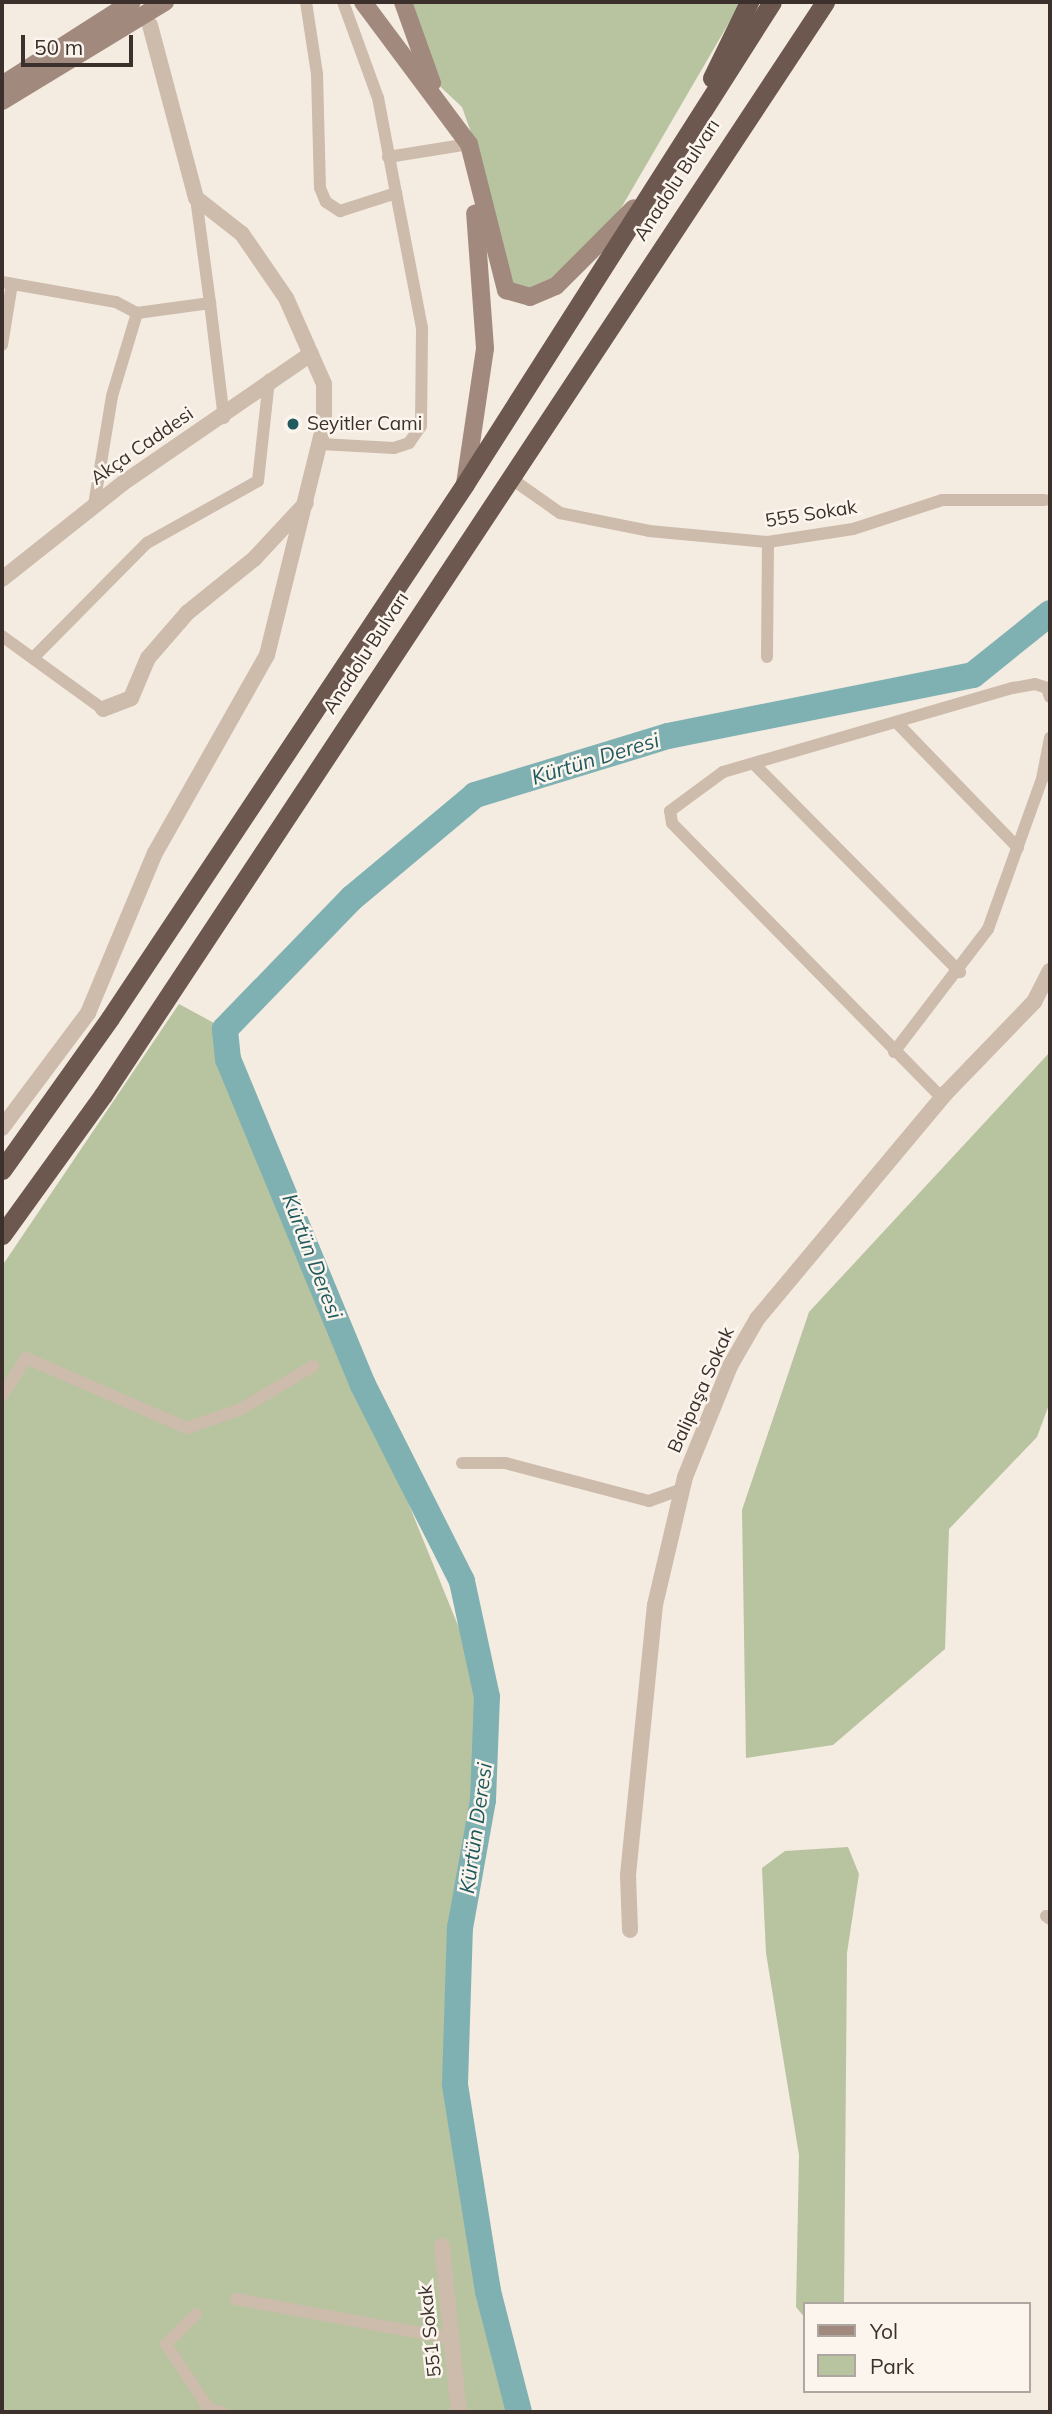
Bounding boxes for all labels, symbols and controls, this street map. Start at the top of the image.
scale bar [24,21,136,65]
text: 50 m [34,34,83,60]
street label: Anadolu Bulvarı [629,115,725,245]
street label: Akça Caddesi [86,402,198,490]
place label: Seyitler Cami [307,413,422,435]
marker: Seyitler Cami [285,416,301,432]
street label: 555 Sokak [763,495,859,533]
street label: Anadolu Bulvarı [318,588,414,718]
water label: Kürtün Deresi [528,727,662,789]
water label: Kürtün Deresi [278,1190,348,1322]
street label: Balipaşa Sokak [663,1323,739,1457]
water label: Kürtün Deresi [453,1761,497,1895]
street label: 551 Sokak [414,2284,446,2378]
legend [804,2302,1031,2393]
text: Yol [870,2318,898,2344]
text: Park [870,2353,914,2379]

